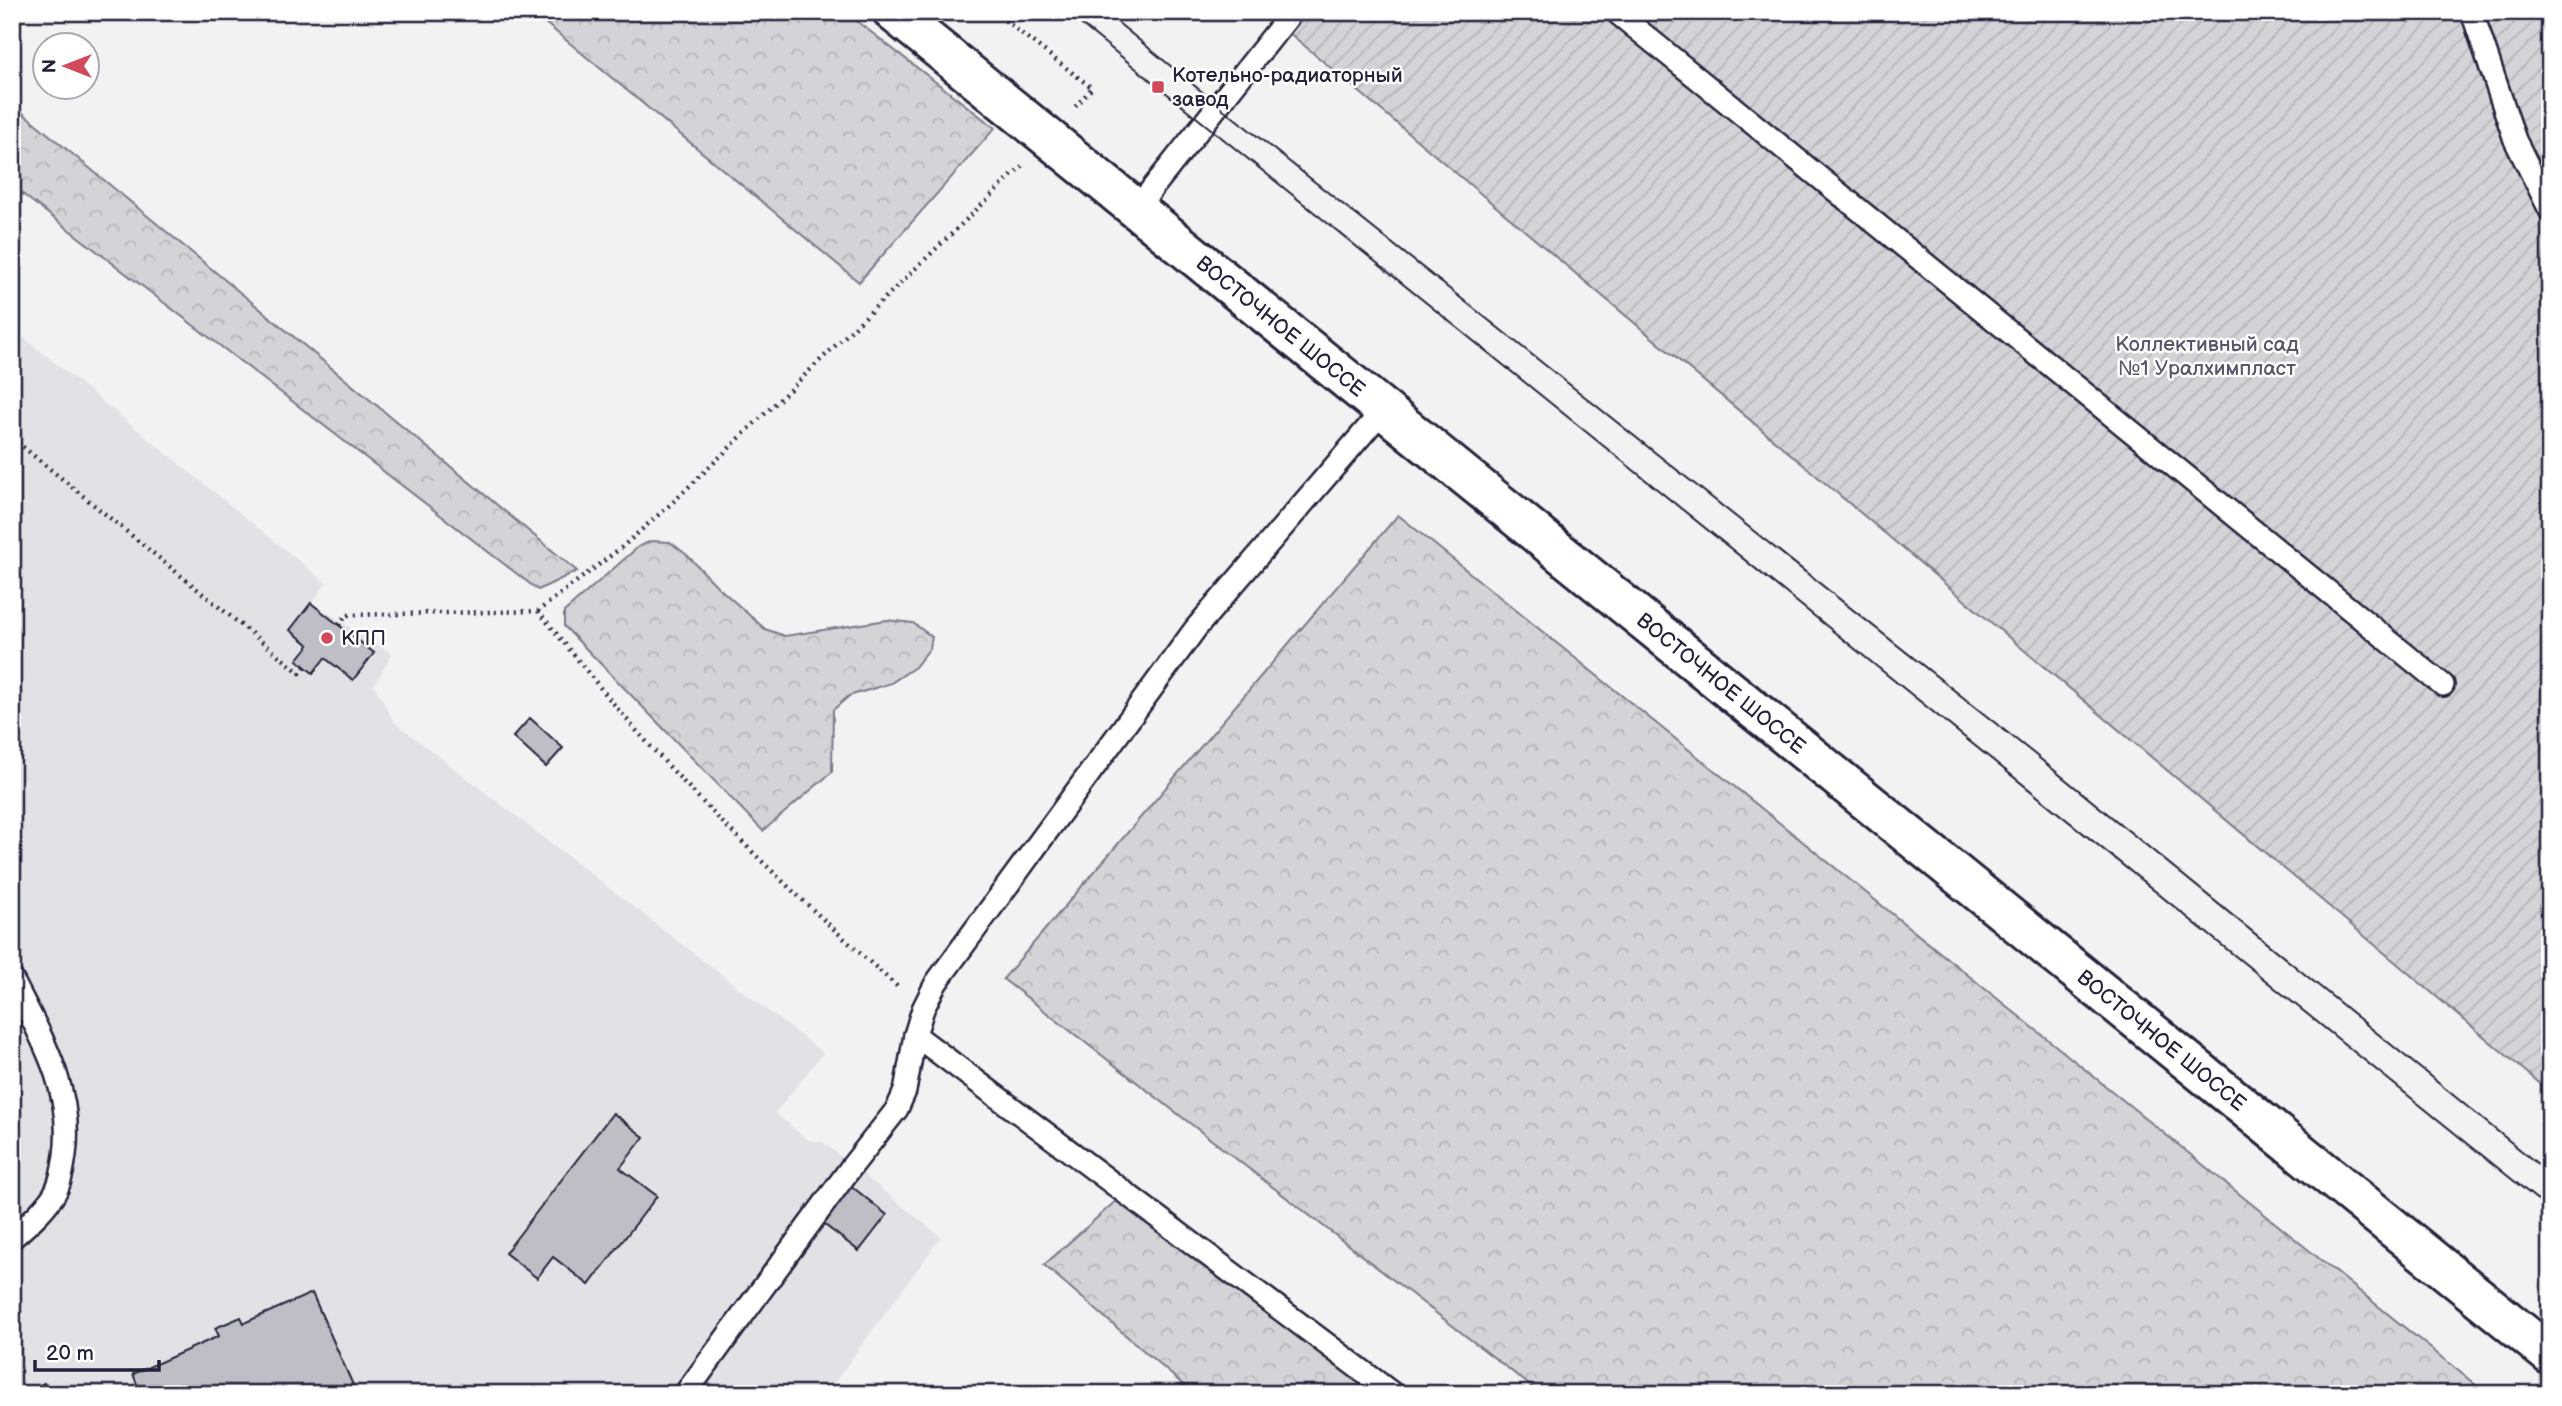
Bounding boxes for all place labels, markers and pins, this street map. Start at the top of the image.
place label: Котельно-радиаторный завод [1172,63,1403,112]
marker: Котельно-радиаторный завод [1150,79,1166,95]
place label: КПП [341,626,386,651]
marker: КПП [319,630,335,646]

